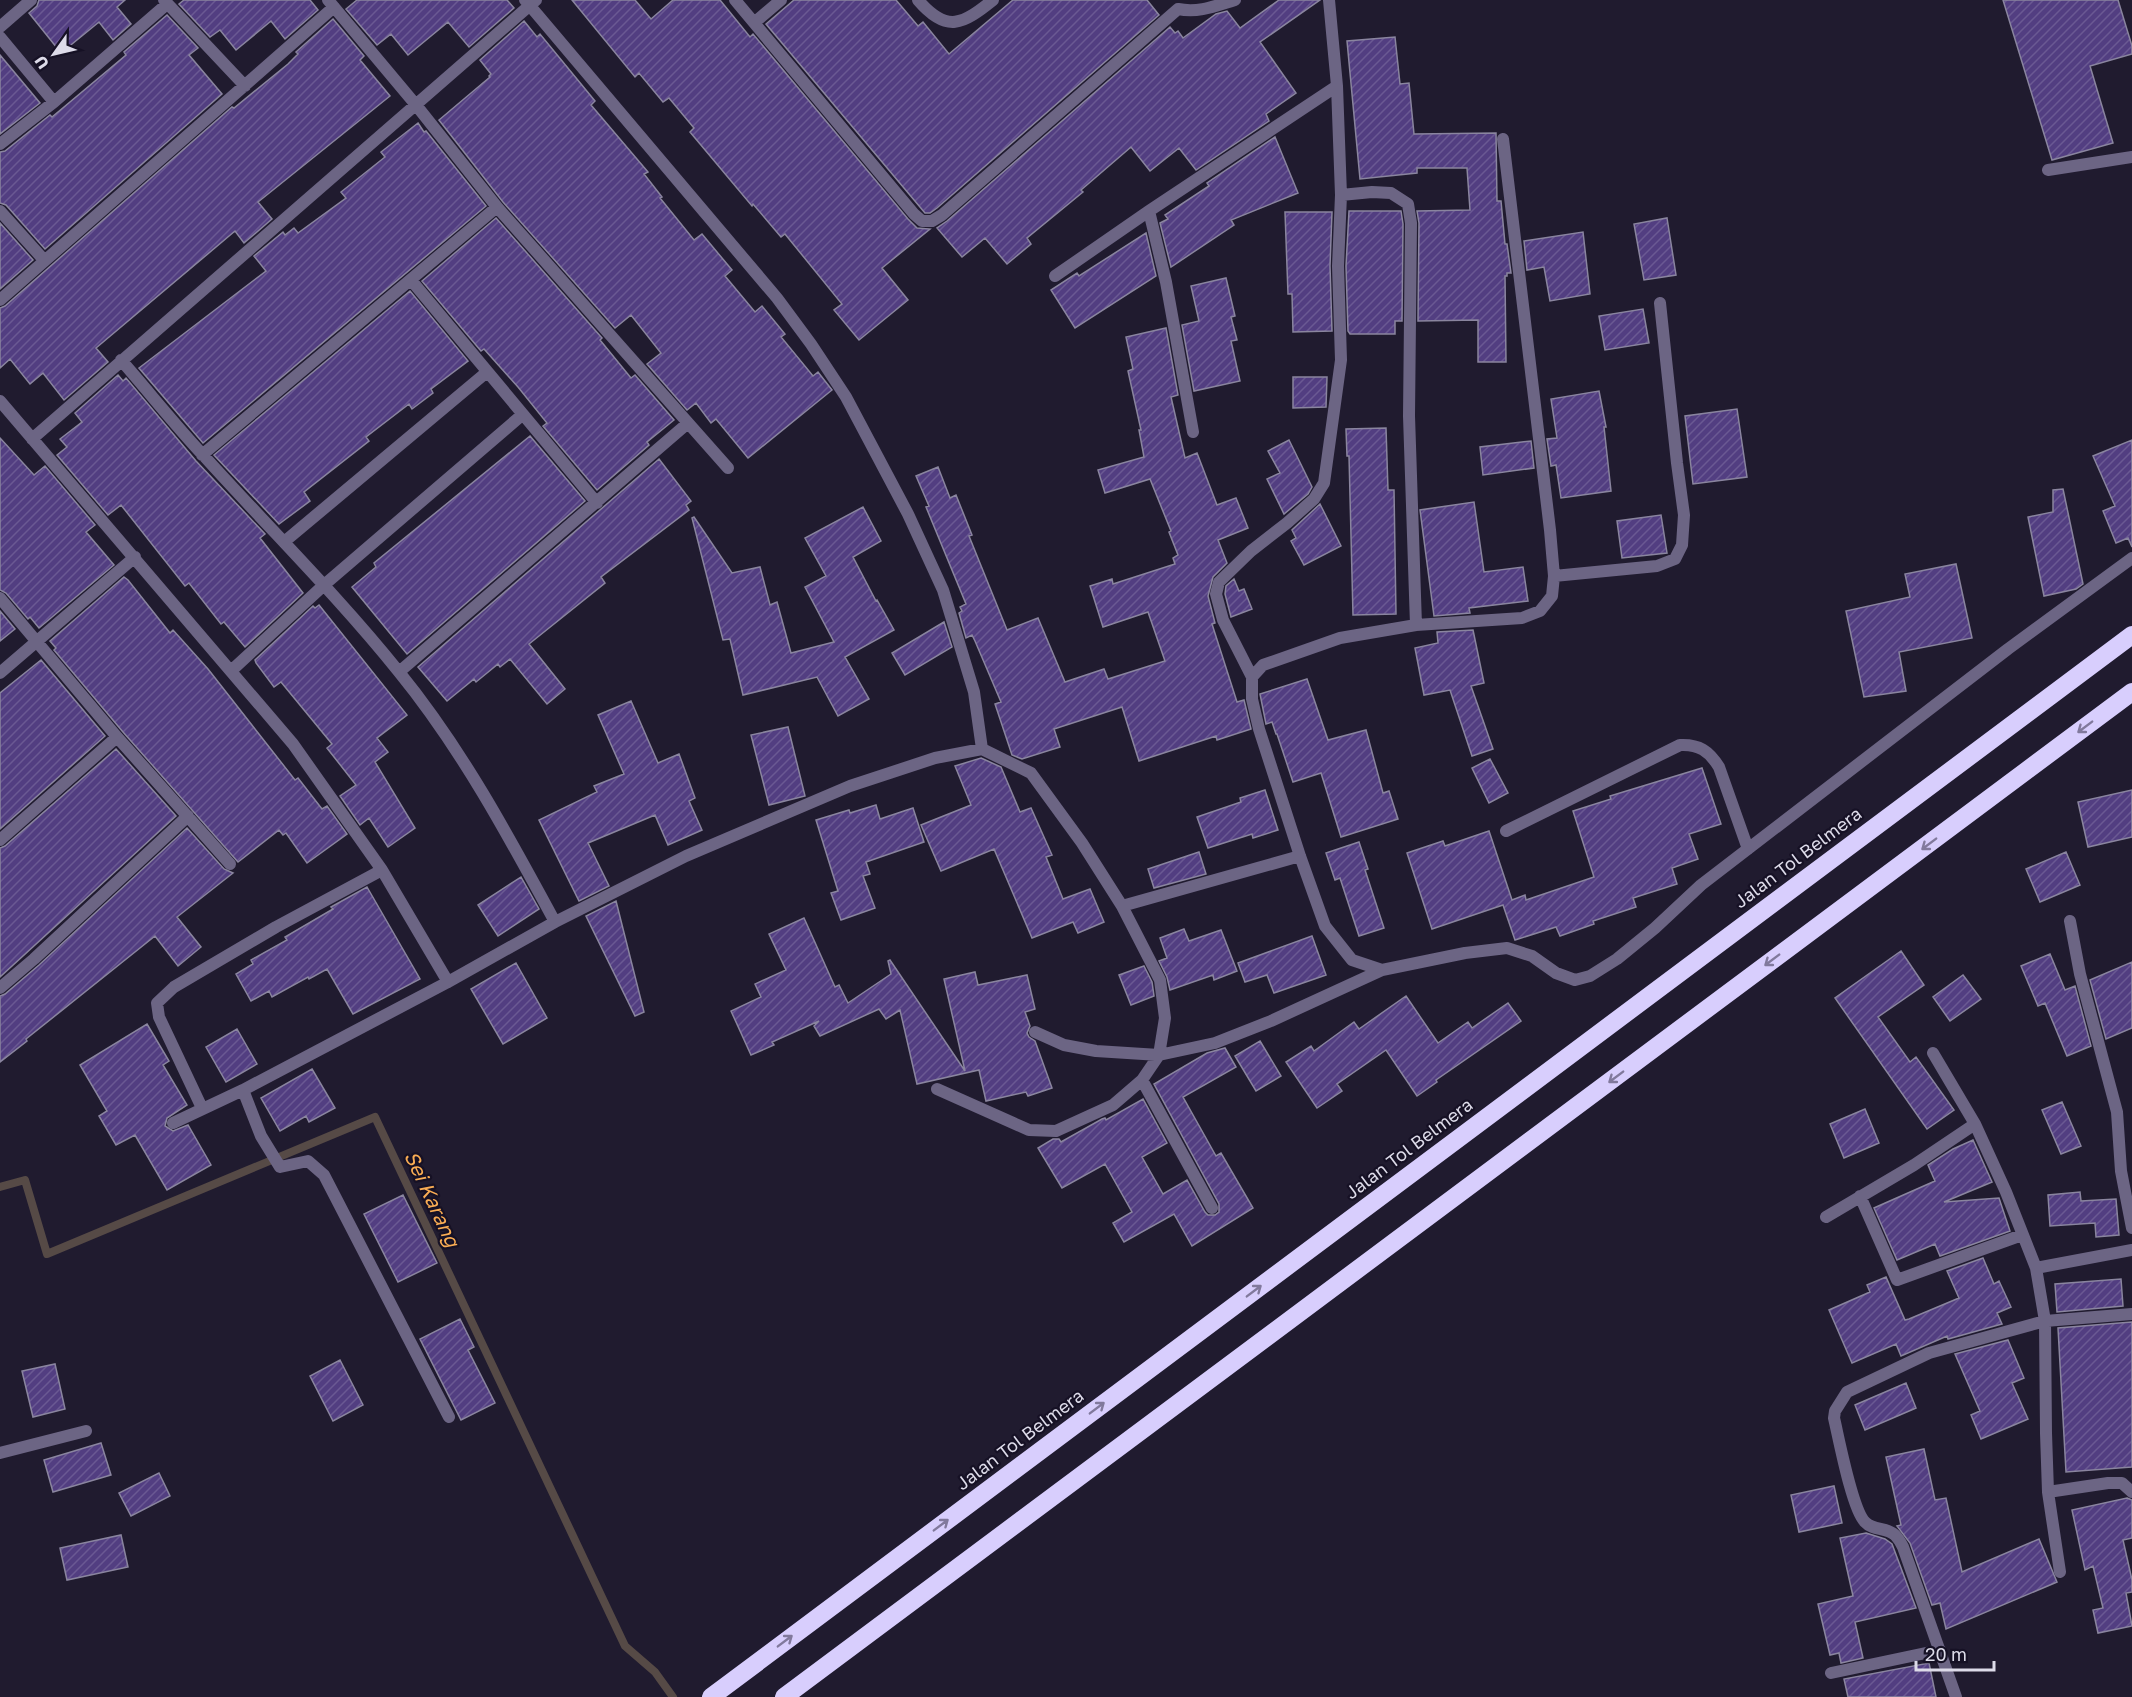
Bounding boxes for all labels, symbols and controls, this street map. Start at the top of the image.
north arrow [24,24,84,84]
text: U [30,52,53,73]
one-way arrow [2078,721,2094,733]
street label: Jalan Tol Belmera [1729,802,1865,912]
one-way arrow [1921,837,1937,850]
one-way arrow [1765,954,1781,966]
one-way arrow [1609,1070,1625,1083]
street label: Jalan Tol Belmera [1340,1093,1476,1203]
water label: Sei Karang [399,1147,466,1252]
one-way arrow [1245,1285,1261,1298]
street label: Jalan Tol Belmera [951,1384,1087,1494]
one-way arrow [1089,1402,1105,1414]
one-way arrow [933,1518,949,1531]
scale bar [1916,1634,1994,1672]
one-way arrow [777,1635,793,1648]
text: 20 m [1925,1643,1967,1665]

